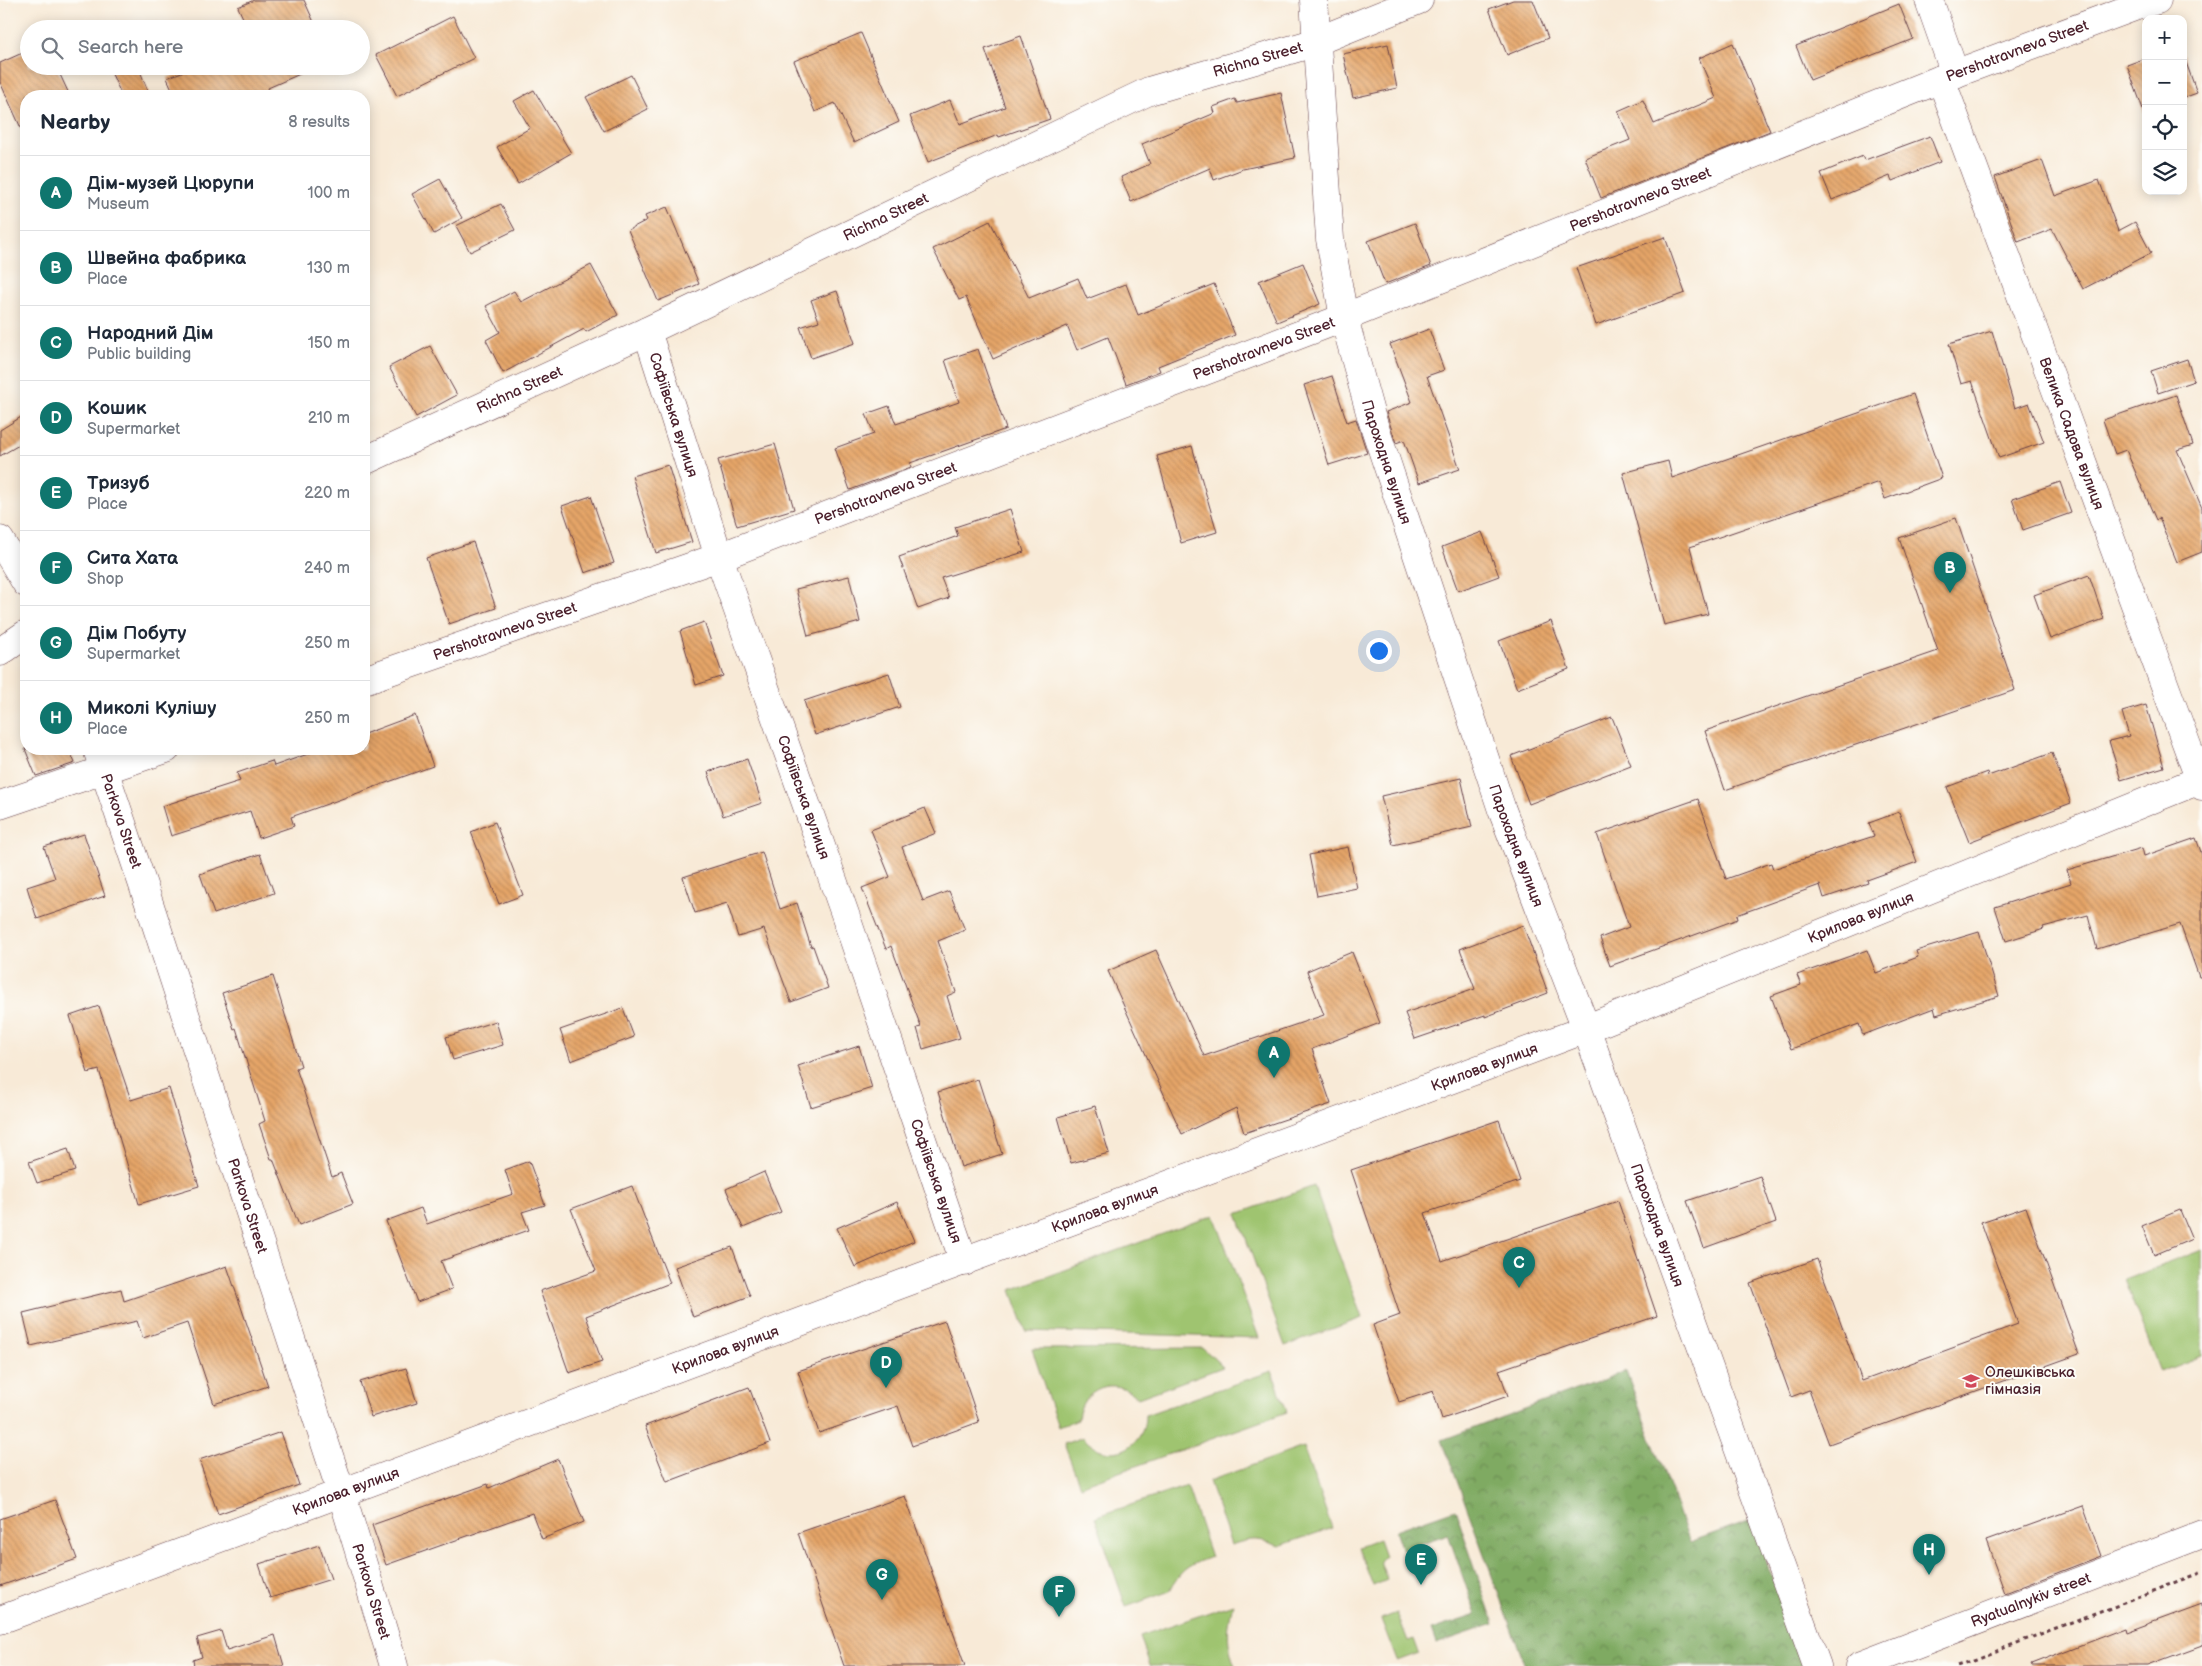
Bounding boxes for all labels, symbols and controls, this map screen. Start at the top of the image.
map controls [2142,15,2187,195]
button: + [2142,15,2187,60]
street label: Pershotravneva Street [1943,16,2091,86]
search box [20,20,370,75]
icon: search [38,34,66,62]
text: Search here [78,36,183,59]
street label: Richna Street [1211,38,1305,82]
button: − [2142,60,2187,105]
button: locate [2142,105,2187,150]
text: Nearby [40,110,110,135]
text: 8 results [288,113,350,132]
button: layers [2142,150,2187,195]
street label: Pershotravneva Street [1567,163,1714,236]
text: Дім-музей Цюрупи [87,172,254,195]
text: A [51,184,61,203]
text: 100 m [307,184,350,203]
street label: Richna Street [840,189,932,246]
text: Museum [87,195,149,214]
text: Швейна фабрика [87,247,246,270]
text: B [50,259,62,278]
text: 130 m [307,259,350,278]
text: Place [87,270,128,289]
street label: Pershotravneva Street [1190,313,1338,385]
text: Народний Дім [87,322,214,345]
text: C [50,334,62,353]
text: 150 m [308,334,350,353]
text: Public building [87,345,191,364]
street label: Софіївська вулиця [644,350,702,480]
street label: Велика Садова вулиця [2035,355,2108,513]
street label: Richna Street [474,362,566,418]
text: Кошик [87,397,146,420]
street label: Пароходна вулиця [1357,398,1415,527]
text: D [50,409,62,428]
text: 210 m [308,409,350,428]
text: Supermarket [87,420,180,439]
street label: Pershotravneva Street [812,458,960,529]
text: Тризуб [87,472,150,495]
text: E [51,484,61,503]
text: 220 m [304,484,350,503]
text: Place [87,495,128,514]
text: Сита Хата [87,547,178,570]
pin: B [1934,552,1966,593]
text: F [51,559,61,578]
text: 240 m [304,559,350,578]
text: Shop [87,570,124,589]
street label: Pershotravneva Street [431,598,580,665]
text: Дім Побуту [87,622,186,645]
text: G [50,634,62,653]
text: 250 m [304,634,350,653]
your location [1366,638,1392,664]
text: Supermarket [87,645,180,664]
text: Миколі Кулішу [87,697,216,720]
text: H [50,709,62,728]
text: 250 m [304,709,350,728]
text: Place [87,720,128,739]
street label: Софіївська вулиця [773,733,834,862]
street label: Parkova Street [96,771,146,871]
street label: Пароходна вулиця [1484,782,1548,910]
street label: Крилова вулиця [1805,888,1917,948]
pin: A [1258,1037,1290,1078]
street label: Крилова вулиця [1428,1039,1541,1096]
street label: Софіївська вулиця [906,1117,966,1246]
street label: Parkova Street [223,1156,272,1256]
street label: Пароходна вулиця [1626,1161,1688,1290]
street label: Крилова вулиця [1049,1180,1161,1237]
pin: C [1503,1247,1535,1288]
street label: Крилова вулиця [669,1322,782,1379]
pin: D [870,1347,902,1388]
place label: Олешківська гімназія [1985,1363,2075,1399]
school or university icon: Олешківська гімназія [1961,1371,1981,1391]
street label: Крилова вулиця [290,1463,402,1520]
pin: H [1913,1534,1945,1575]
street label: Parkova Street [347,1542,394,1642]
pin: E [1405,1544,1437,1585]
pin: G [866,1559,898,1600]
street label: Ryatualnykiv street [1968,1569,2094,1632]
pin: F [1043,1576,1075,1617]

